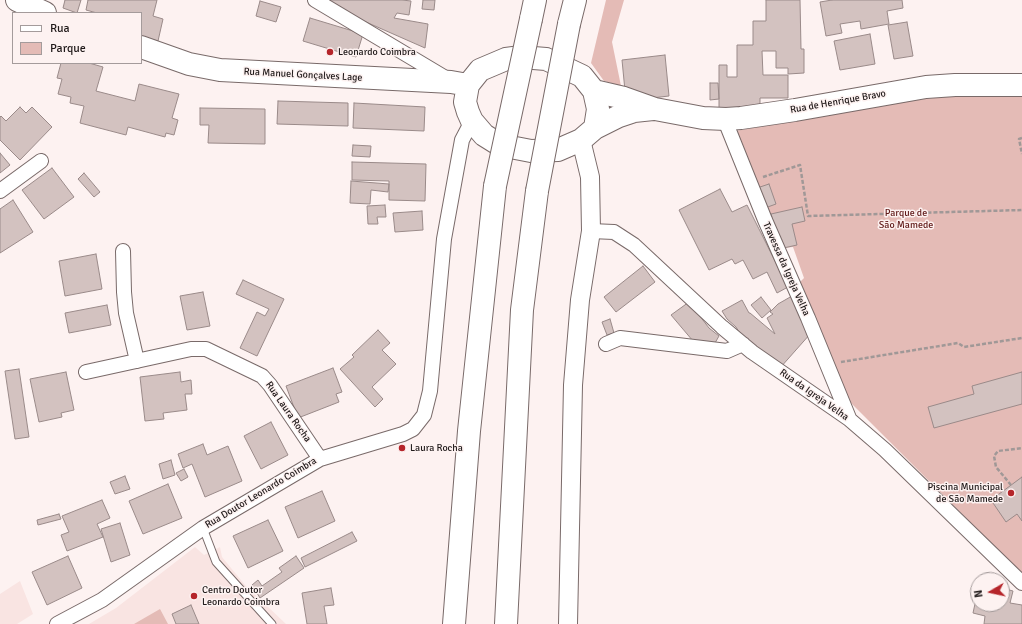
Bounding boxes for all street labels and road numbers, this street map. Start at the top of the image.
street label: Rua Manuel Gonçalves Lage [243,66,363,84]
street label: Rua de Henrique Bravo [789,88,887,116]
street label: Travessa da Igreja Velha [760,220,812,318]
street label: Rua da Igreja Velha [777,367,851,423]
street label: Rua Laura Rocha [263,379,313,445]
street label: Rua Doutor Leonardo Coimbra [203,455,319,531]

